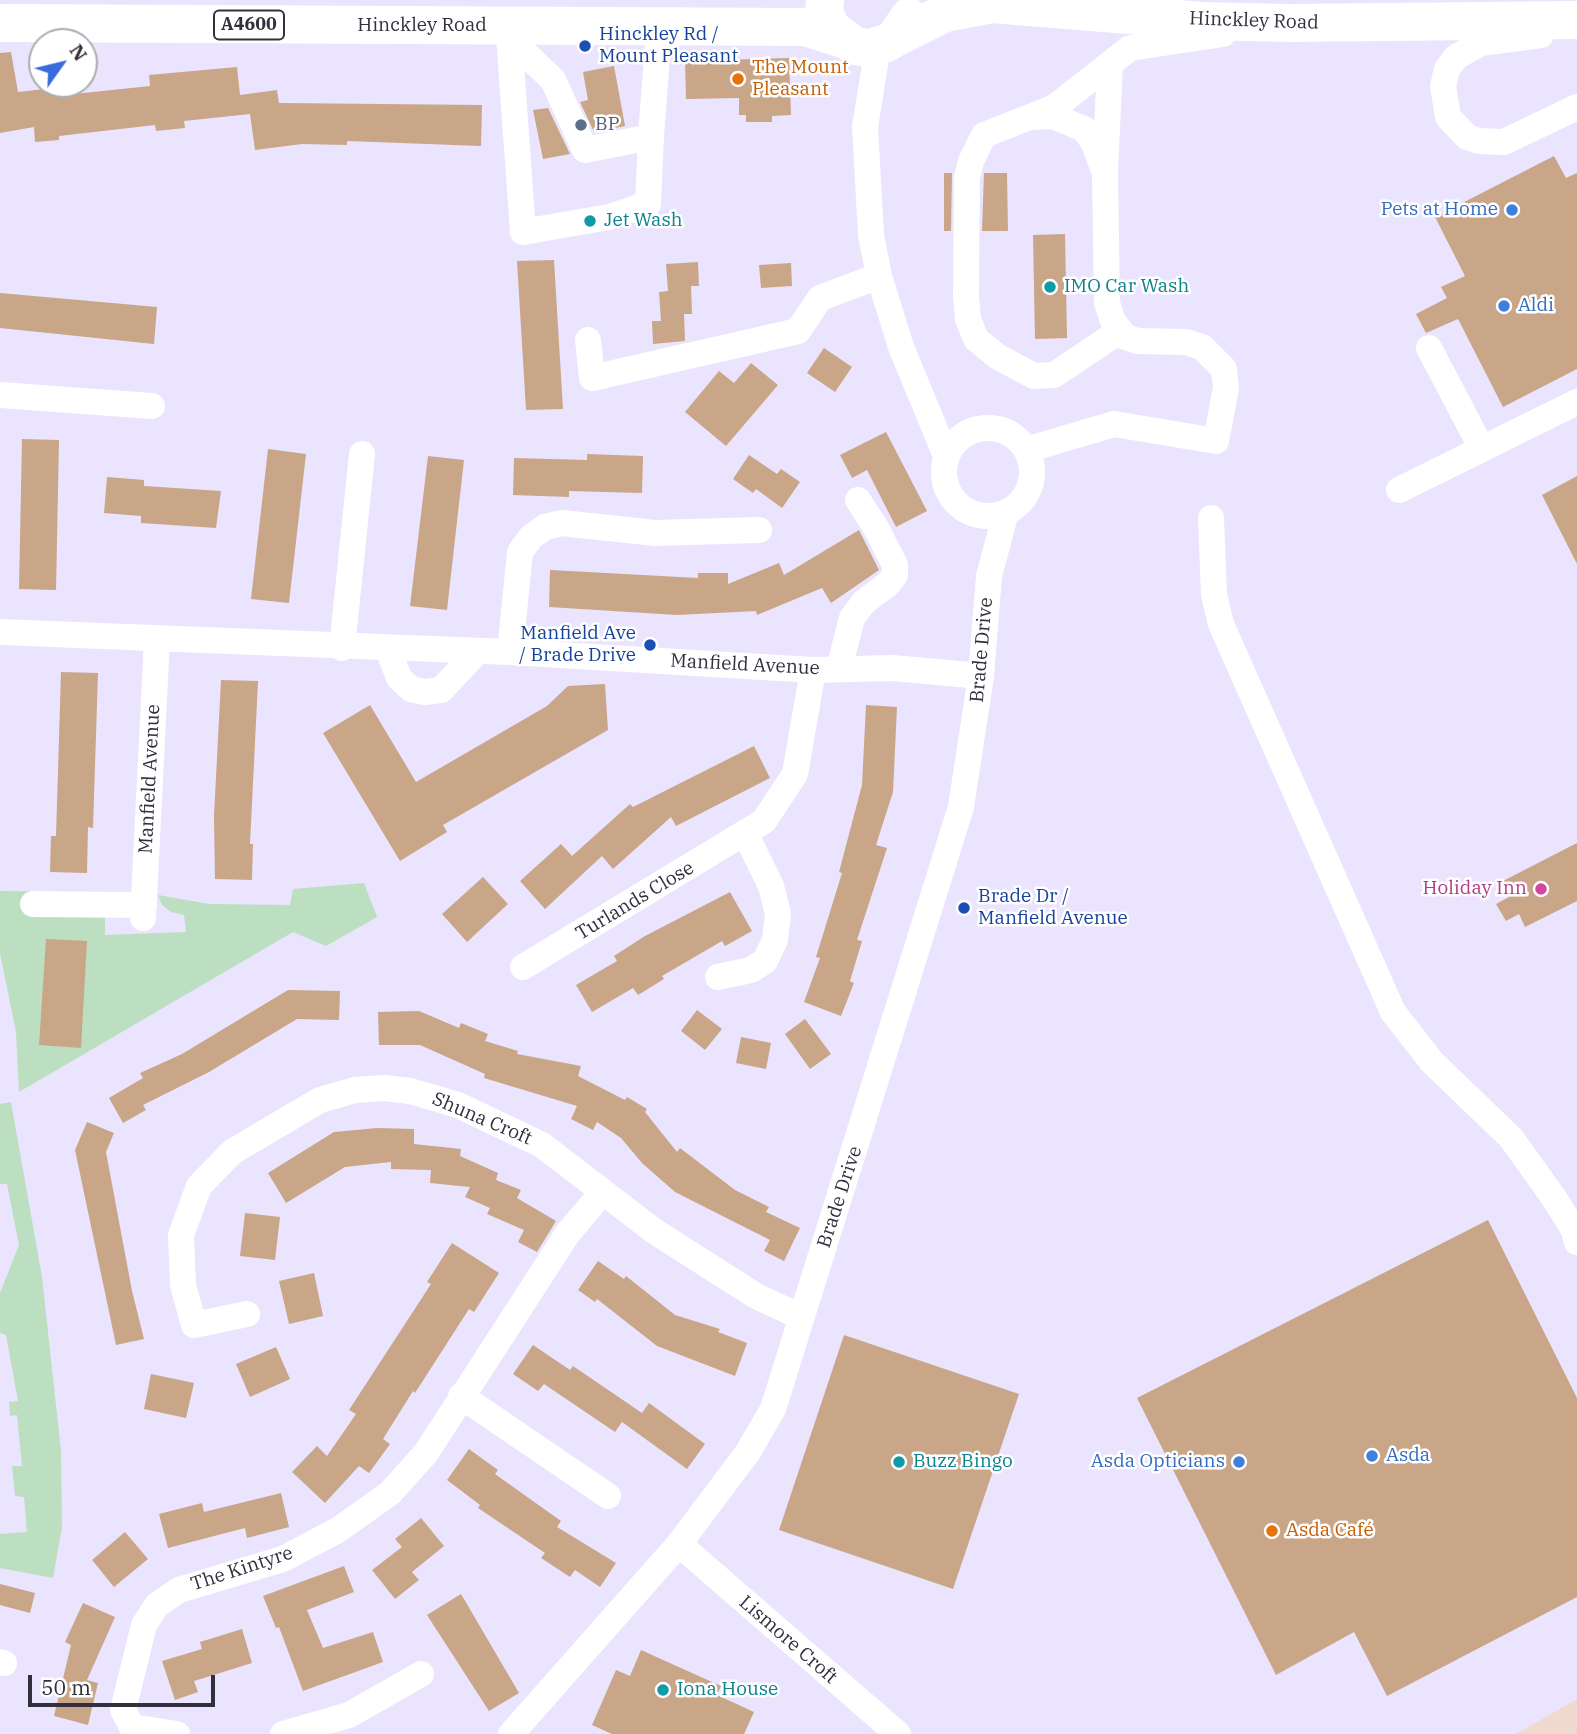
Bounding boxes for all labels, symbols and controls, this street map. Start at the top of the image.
street label: Hinckley Road [1189,7,1319,35]
road number: A4600 [214,10,284,40]
street label: Hinckley Road [357,15,487,37]
place label: Hinckley Rd / Mount Pleasant [599,24,738,68]
north arrow [28,28,98,98]
marker: Hinckley Rd / Mount Pleasant [577,38,593,54]
text: N [65,39,93,65]
place label: The Mount Pleasant [752,57,849,101]
marker: The Mount Pleasant [730,71,746,87]
place label: BP [595,114,620,136]
marker: BP [573,117,589,133]
place label: Pets at Home [1381,199,1498,221]
marker: Pets at Home [1504,202,1520,218]
place label: Jet Wash [604,210,683,232]
marker: Jet Wash [582,213,598,229]
place label: IMO Car Wash [1064,276,1189,298]
marker: IMO Car Wash [1042,279,1058,295]
place label: Aldi [1518,295,1554,317]
marker: Aldi [1496,298,1512,314]
street label: Brade Drive [966,596,998,704]
place label: Manfield Ave / Brade Drive [519,623,636,667]
marker: Manfield Ave / Brade Drive [642,637,658,653]
street label: Manfield Avenue [670,650,820,680]
street label: Manfield Avenue [135,704,165,854]
street label: Turlands Close [572,857,698,945]
place label: Holiday Inn [1423,878,1527,900]
marker: Holiday Inn [1533,881,1549,897]
place label: Brade Dr / Manfield Avenue [978,886,1128,930]
marker: Brade Dr / Manfield Avenue [956,900,972,916]
street label: Shuna Croft [429,1088,535,1150]
street label: Brade Drive [813,1143,867,1251]
place label: Asda [1386,1445,1430,1467]
marker: Asda [1364,1448,1380,1464]
place label: Buzz Bingo [913,1451,1013,1473]
place label: Asda Opticians [1091,1451,1225,1473]
marker: Buzz Bingo [891,1454,907,1470]
marker: Asda Opticians [1231,1454,1247,1470]
place label: Asda Café [1286,1520,1374,1542]
marker: Asda Café [1264,1523,1280,1539]
street label: The Kintyre [188,1542,296,1596]
street label: Lismore Croft [734,1591,842,1689]
scale bar [32,1660,219,1704]
text: 50 m [41,1673,91,1701]
place label: Iona House [677,1679,778,1701]
marker: Iona House [655,1682,671,1698]

